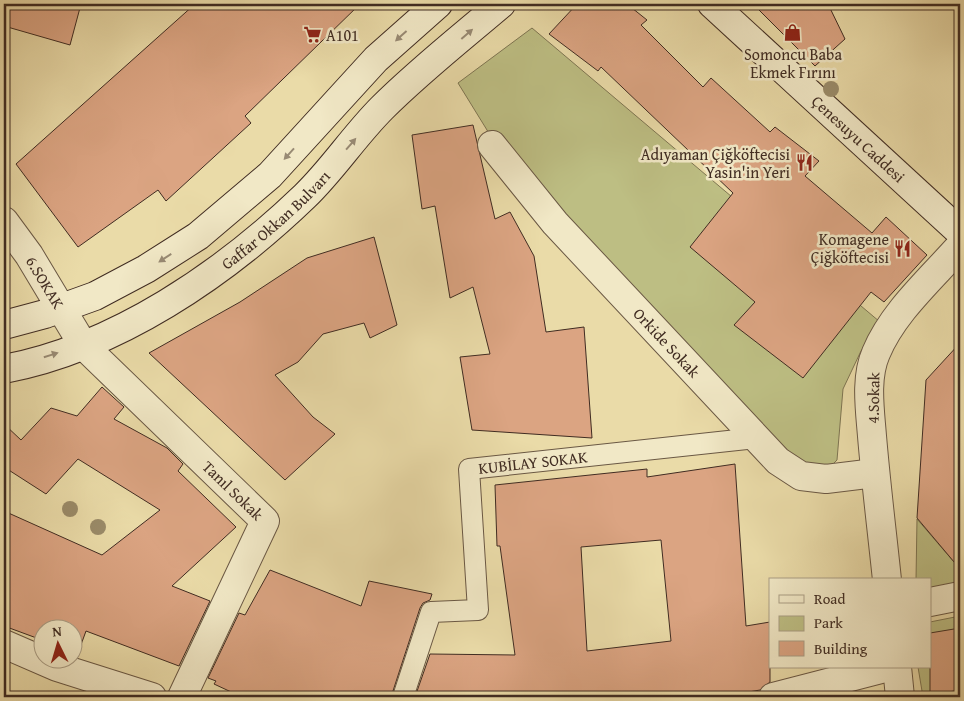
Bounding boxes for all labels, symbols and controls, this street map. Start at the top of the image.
shop icon: Somoncu Baba Ekmek Fırını [783,22,803,42]
place label: A101 [326,23,359,47]
supermarket icon: A101 [302,25,322,45]
one-way arrow [460,28,472,40]
one-way arrow [396,30,408,42]
place label: Somoncu Baba Ekmek Fırını [744,42,842,84]
street label: Çenesuyu Caddesi [806,89,911,188]
one-way arrow [345,138,357,150]
place label: Adıyaman Çiğköftecisi Yasin'in Yeri [641,142,791,184]
one-way arrow [283,147,295,159]
restaurant icon: Adıyaman Çiğköftecisi Yasin'in Yeri [794,153,814,173]
street label: Gaffar Okkan Bulvarı [216,164,336,275]
place label: Komagene Çiğköftecisi [811,227,890,269]
restaurant icon: Komagene Çiğköftecisi [893,238,913,258]
street label: 6.SOKAK [20,251,71,314]
one-way arrow [158,253,172,262]
street label: Orkide Sokak [628,302,707,384]
one-way arrow [43,351,58,359]
street label: 4.Sokak [861,371,885,424]
street label: KUBİLAY SOKAK [477,444,589,480]
street label: Tanıl Sokak [197,455,270,526]
legend [769,578,932,668]
text: Road [814,588,845,609]
text: Park [814,612,843,633]
north arrow [32,618,82,668]
text: N [51,621,63,641]
text: Building [814,638,868,659]

